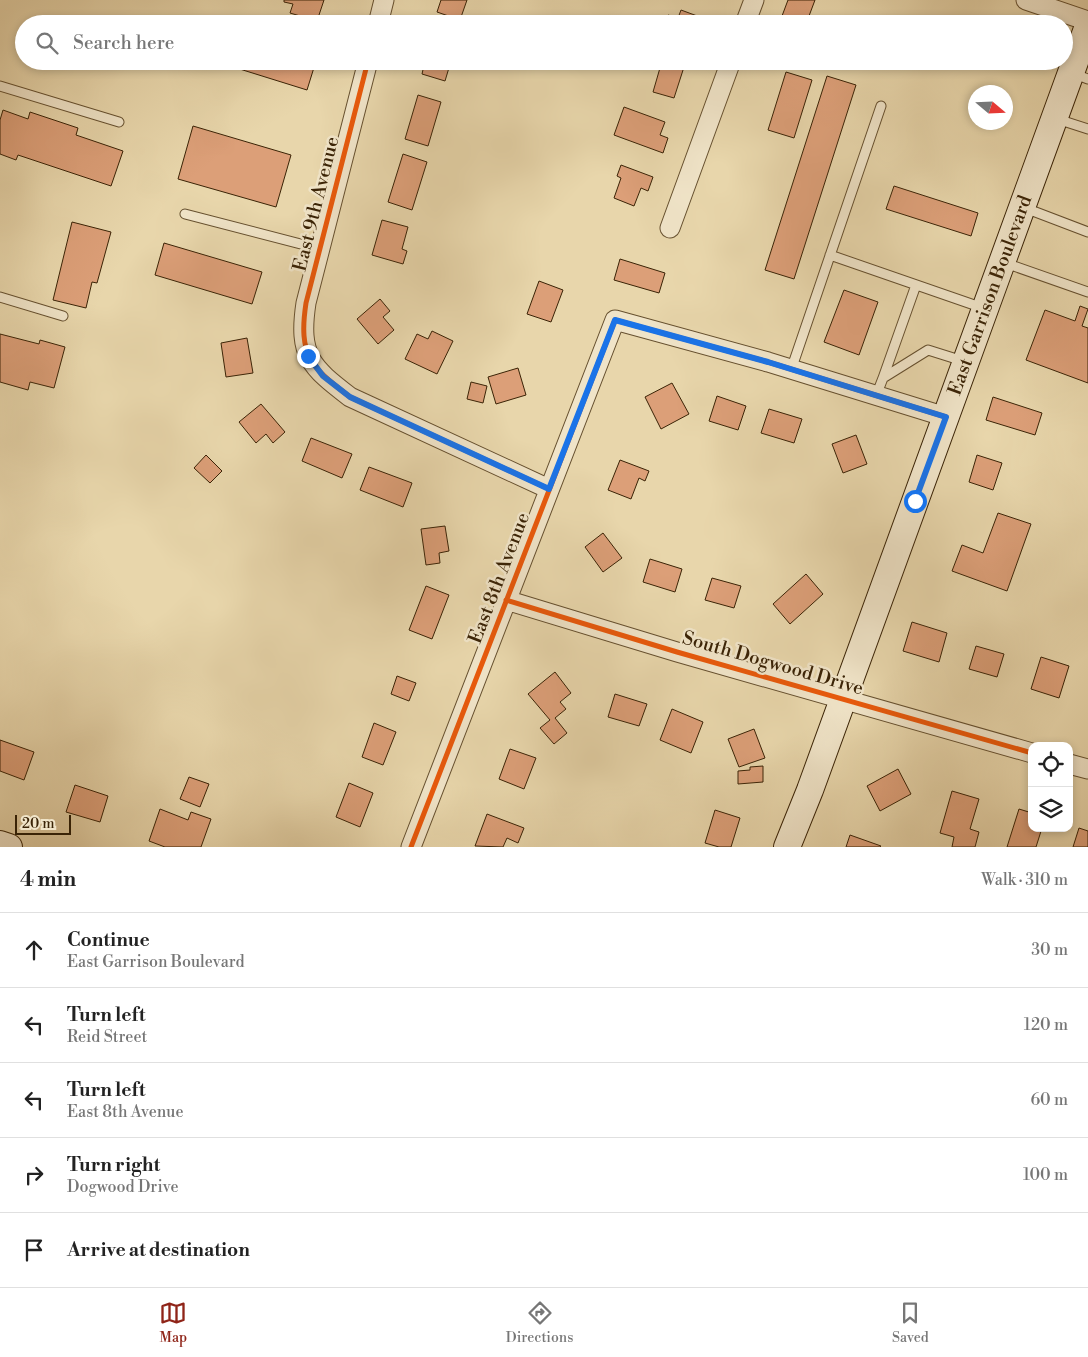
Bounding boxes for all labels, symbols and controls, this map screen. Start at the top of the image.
search box [15,15,1073,70]
icon: search [33,29,61,57]
text: Search here [73,31,174,55]
north arrow [968,85,1013,130]
street label: East 9th Avenue [288,134,344,274]
street label: East Garrison Boulevard [943,192,1037,399]
route end [297,345,320,368]
route start [904,490,927,513]
street label: East 8th Avenue [463,509,535,647]
street label: South Dogwood Drive [680,626,866,700]
map controls [1028,742,1073,832]
button: locate [1028,742,1073,787]
button: layers [1028,787,1073,832]
scale bar [15,812,71,835]
text: 20 m [22,815,54,833]
text: 4 min [20,867,76,893]
text: Walk · 310 m [981,870,1068,890]
text: Continue [67,928,150,952]
icon: ahead [20,936,48,964]
text: 30 m [1031,940,1068,960]
text: East Garrison Boulevard [67,952,245,972]
text: Turn left [67,1003,146,1027]
icon: left [20,1011,48,1039]
text: 120 m [1024,1015,1068,1035]
text: Reid Street [67,1027,147,1047]
text: Turn left [67,1078,146,1102]
icon: left [20,1086,48,1114]
text: 60 m [1030,1090,1068,1110]
text: East 8th Avenue [67,1102,183,1122]
text: Turn right [67,1153,160,1177]
icon: right [20,1161,48,1189]
text: 100 m [1023,1165,1068,1185]
text: Dogwood Drive [67,1177,179,1197]
icon: arrive [20,1236,48,1264]
text: Arrive at destination [67,1238,250,1262]
tab: Map [159,1299,187,1347]
tab: Directions [506,1299,573,1347]
tab: Saved [892,1299,929,1347]

